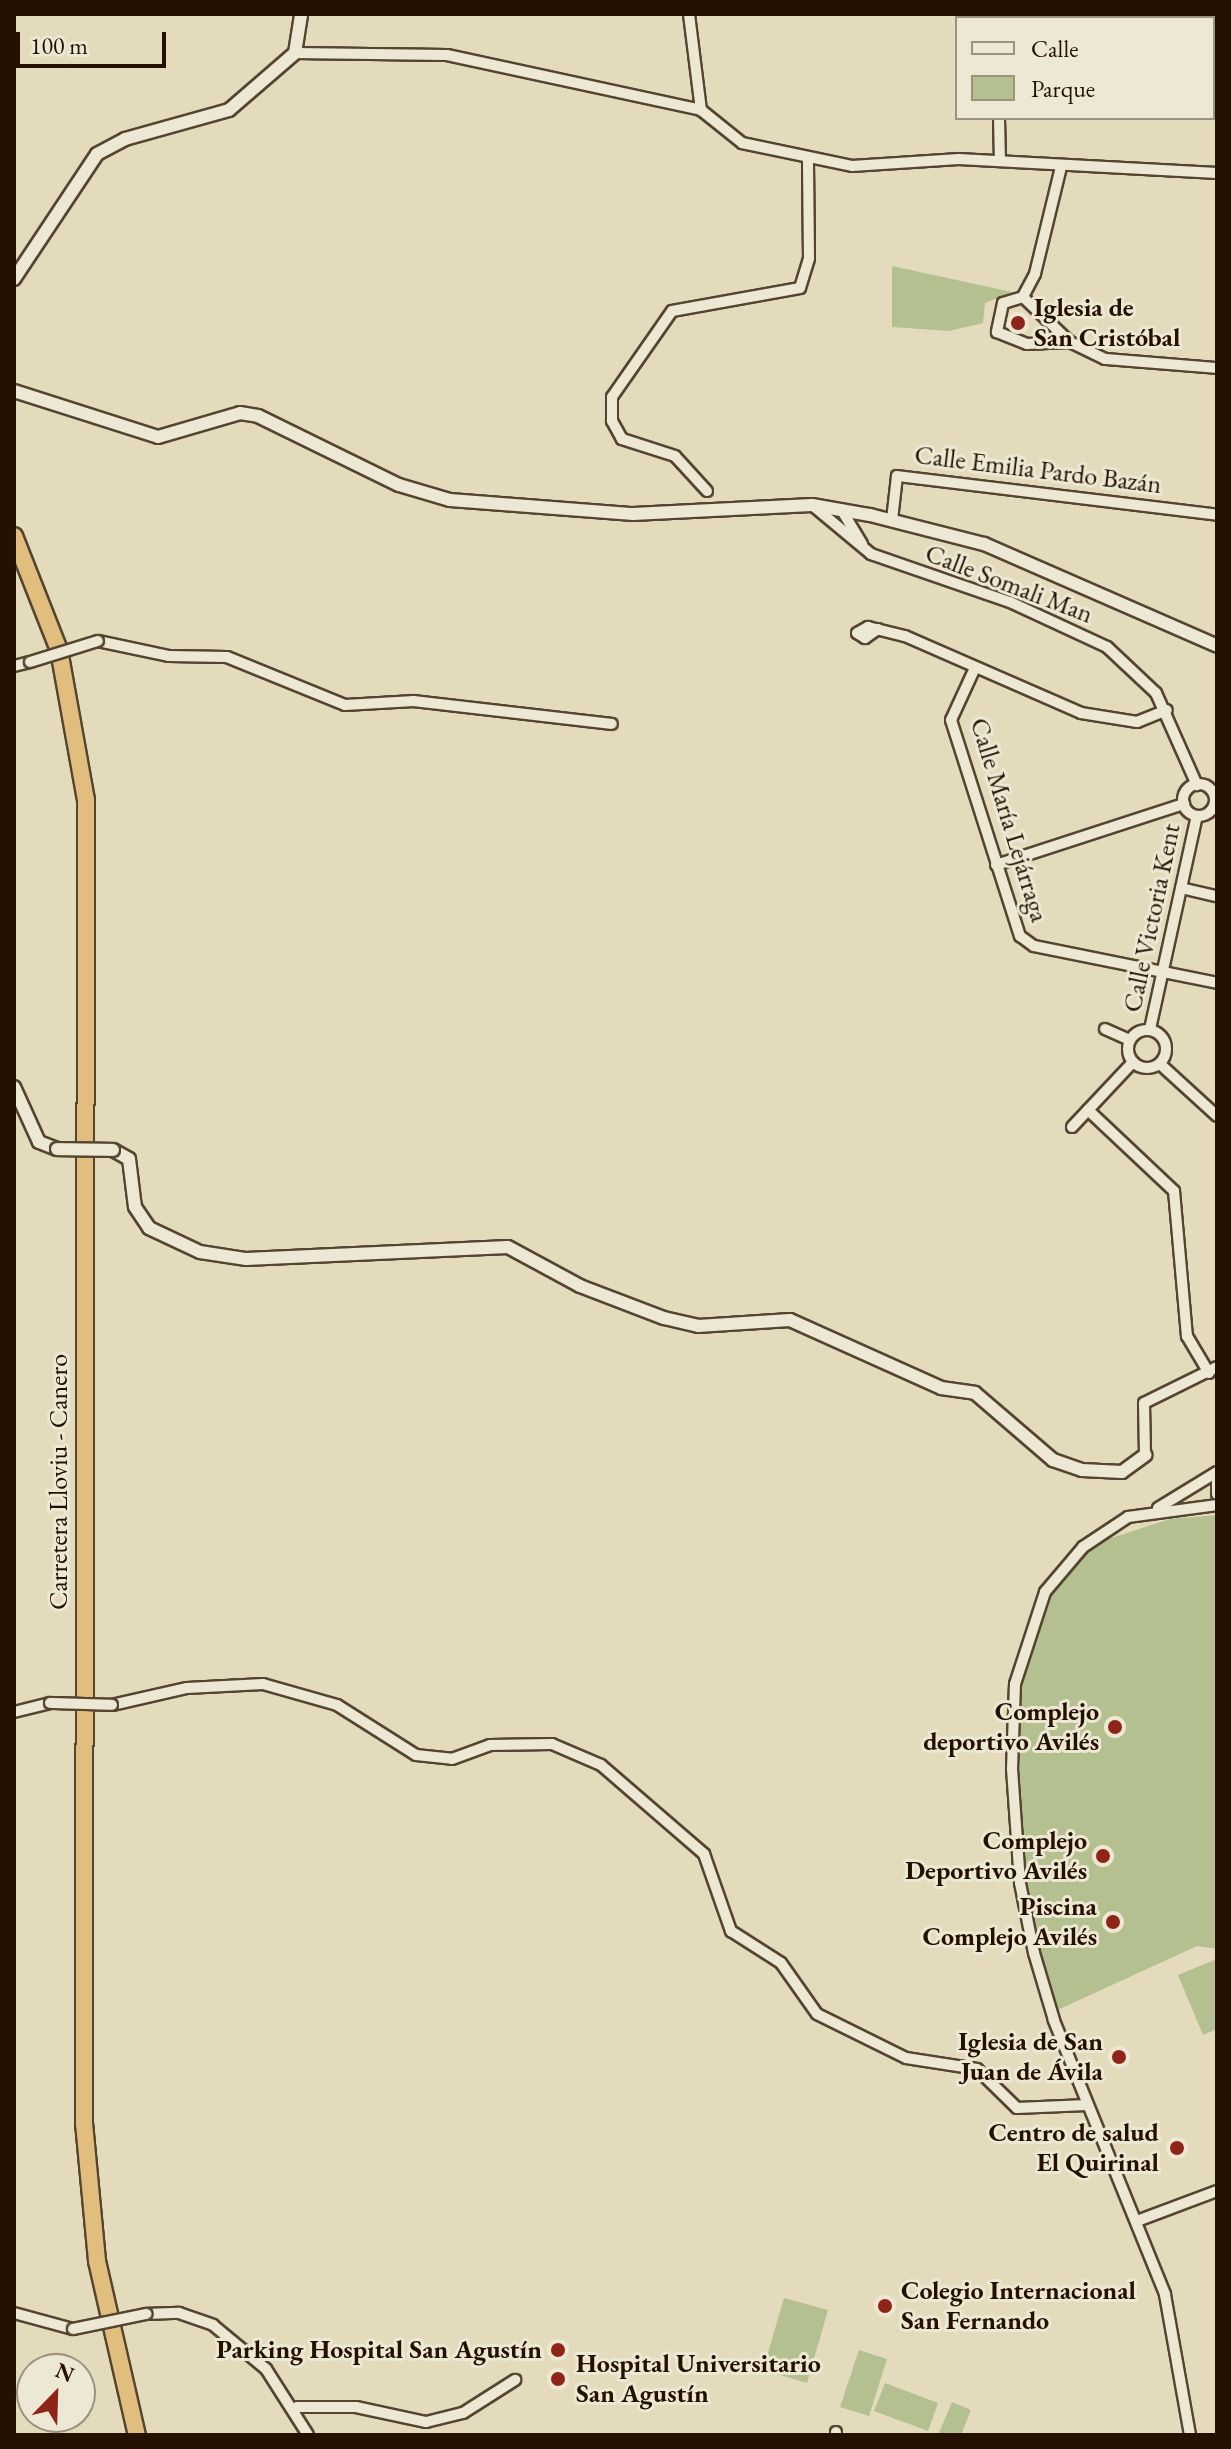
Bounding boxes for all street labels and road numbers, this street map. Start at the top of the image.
street label: Calle Emilia Pardo Bazán [913,439,1163,501]
street label: Calle Somali Man [921,538,1097,630]
street label: Calle María Lejárraga [963,714,1055,926]
street label: Calle Victoria Kent [1117,821,1187,1015]
street label: Carretera Lloviu - Canero [43,1354,75,1610]

